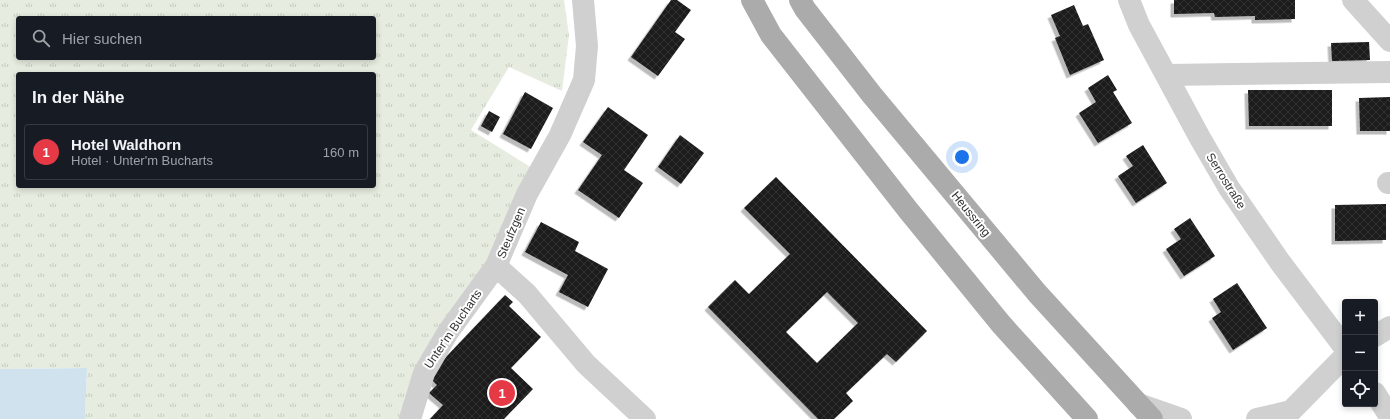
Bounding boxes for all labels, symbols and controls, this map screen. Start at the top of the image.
search box [16,16,376,60]
icon: search [30,27,52,49]
text: Hier suchen [62,30,142,47]
text: In der Nähe [32,88,125,107]
text: Hotel Waldhorn [71,136,181,153]
text: 1 [42,145,50,160]
text: 160 m [323,145,359,160]
your location [952,147,972,167]
street label: Serrostraße [1203,150,1249,212]
text: Hotel · Unter'm Bucharts [71,153,213,168]
street label: Heussring [949,189,993,239]
street label: Steufzgen [494,205,528,261]
street label: Unter'm Bucharts [421,287,485,371]
map controls [1342,299,1378,407]
button: + [1342,299,1378,335]
button: − [1342,335,1378,371]
button: locate [1342,371,1378,407]
pin: 1 [489,378,515,408]

